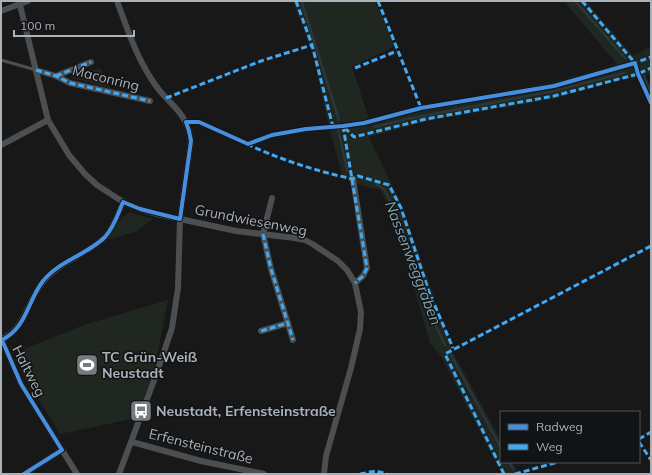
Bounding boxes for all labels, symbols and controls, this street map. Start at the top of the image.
scale bar [14,12,134,38]
text: 100 m [20,18,55,33]
street label: Maconring [71,61,141,95]
water label: Nassenweggraben [381,198,446,328]
street label: Grundwiesenweg [193,200,309,240]
street label: Haltweg [8,342,50,400]
place label: TC Grün-Weiß Neustadt [102,348,198,382]
sports icon: TC Grün-Weiß Neustadt [74,352,100,378]
bus stop icon: Neustadt, Erfensteinstraße [128,398,154,424]
place label: Neustadt, Erfensteinstraße [156,402,336,420]
legend [500,411,640,463]
text: Radweg [536,419,583,434]
street label: Erfensteinstraße [147,424,255,468]
text: Weg [536,439,562,454]

